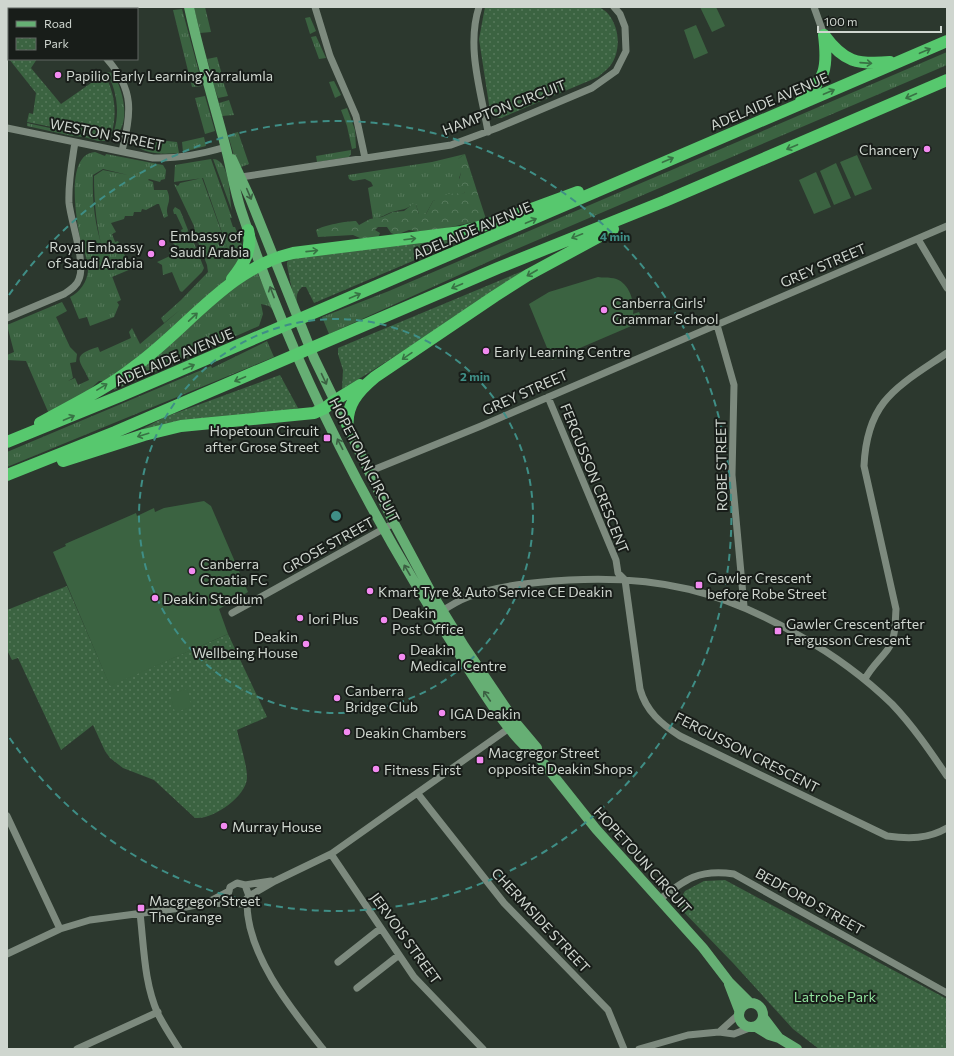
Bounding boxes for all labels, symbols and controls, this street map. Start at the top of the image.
legend [8,8,138,60]
scale bar [818,8,941,34]
text: 100 m [824,14,858,28]
text: Road [44,16,72,30]
text: Park [44,36,70,50]
one-way arrow [918,47,930,54]
one-way arrow [859,59,872,66]
place label: Papilio Early Learning Yarralumla [66,67,273,84]
street label: ADELAIDE AVENUE [707,68,831,134]
marker: Papilio Early Learning Yarralumla [53,70,63,80]
street label: HAMPTON CIRCUIT [440,76,568,138]
one-way arrow [823,88,835,95]
one-way arrow [906,93,918,100]
street label: WESTON STREET [49,115,165,153]
place label: Chancery [859,141,919,158]
one-way arrow [786,144,798,151]
marker: Chancery [922,144,932,154]
one-way arrow [662,156,674,164]
one-way arrow [246,188,253,200]
street label: ADELAIDE AVENUE [410,197,534,263]
one-way arrow [525,216,537,224]
place label: Embassy of Saudi Arabia [170,227,249,260]
text: 4 min [600,229,630,243]
one-way arrow [571,233,583,241]
one-way arrow [404,235,417,243]
place label: Royal Embassy of Saudi Arabia [47,238,143,271]
marker: Embassy of Saudi Arabia [157,238,167,248]
street label: GREY STREET [777,239,869,291]
one-way arrow [305,247,318,255]
marker: Royal Embassy of Saudi Arabia [146,249,156,259]
one-way arrow [526,270,538,278]
one-way arrow [451,283,463,290]
one-way arrow [268,287,276,299]
one-way arrow [349,291,361,299]
place label: Canberra Girls' Grammar School [612,294,719,327]
marker: Canberra Girls' Grammar School [599,305,609,315]
one-way arrow [188,312,199,321]
street label: ADELAIDE AVENUE [112,324,236,390]
place label: Early Learning Centre [494,343,630,360]
marker: Early Learning Centre [481,346,491,356]
one-way arrow [401,352,412,360]
one-way arrow [182,363,194,370]
street label: GREY STREET [480,366,570,418]
text: 2 min [460,369,490,383]
one-way arrow [321,373,328,385]
one-way arrow [234,376,246,383]
one-way arrow [96,383,108,391]
street label: HOPETOUN CIRCUIT [326,395,404,525]
street label: FERGUSSON CRESCENT [557,401,633,555]
one-way arrow [63,413,75,421]
street label: ROBE STREET [712,419,730,511]
place label: Hopetoun Circuit after Grose Street [205,422,319,455]
one-way arrow [137,432,150,439]
marker: Hopetoun Circuit after Grose Street [322,433,332,443]
one-way arrow [335,438,343,450]
centre of rings [329,509,343,523]
street label: GROSE STREET [279,513,377,577]
place label: Canberra Croatia FC [200,555,268,588]
one-way arrow [403,564,411,576]
marker: Canberra Croatia FC [187,566,197,576]
place label: Gawler Crescent before Robe Street [707,569,827,602]
marker: Gawler Crescent before Robe Street [694,580,704,590]
place label: Kmart Tyre & Auto Service CE Deakin [378,583,612,600]
marker: Kmart Tyre & Auto Service CE Deakin [365,586,375,596]
place label: Deakin Stadium [163,590,263,607]
marker: Deakin Stadium [150,593,160,603]
place label: Deakin Post Office [392,604,464,637]
place label: Iori Plus [308,610,359,627]
marker: Iori Plus [295,613,305,623]
marker: Deakin Post Office [379,615,389,625]
place label: Gawler Crescent after Fergusson Crescent [786,615,925,648]
marker: Gawler Crescent after Fergusson Crescent [773,626,783,636]
place label: Deakin Wellbeing House [192,628,298,661]
marker: Deakin Wellbeing House [301,639,311,649]
place label: Deakin Medical Centre [410,641,506,674]
marker: Deakin Medical Centre [397,652,407,662]
place label: Canberra Bridge Club [345,682,418,715]
one-way arrow [483,691,491,702]
marker: Canberra Bridge Club [332,693,342,703]
place label: IGA Deakin [450,705,521,722]
marker: IGA Deakin [437,708,447,718]
street label: FERGUSSON CRESCENT [672,708,822,796]
place label: Deakin Chambers [355,724,466,741]
marker: Deakin Chambers [342,727,352,737]
place label: Macgregor Street opposite Deakin Shops [488,744,633,777]
marker: Macgregor Street opposite Deakin Shops [475,755,485,765]
place label: Fitness First [384,761,461,778]
marker: Fitness First [371,764,381,774]
street label: HOPETOUN CIRCUIT [591,803,695,917]
place label: Murray House [232,818,322,835]
marker: Murray House [219,821,229,831]
street label: CHERMSIDE STREET [488,864,594,976]
street label: BEDFORD STREET [753,864,867,938]
street label: JERVOIS STREET [367,889,445,987]
place label: Macgregor Street The Grange [149,892,261,925]
marker: Macgregor Street The Grange [136,903,146,913]
park label: Latrobe Park [794,988,877,1005]

